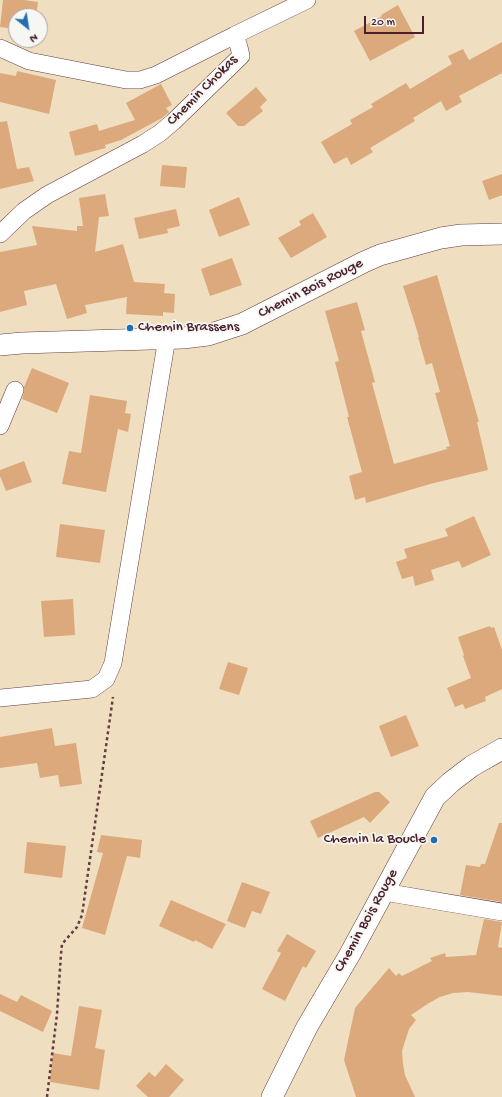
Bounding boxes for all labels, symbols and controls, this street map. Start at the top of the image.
north arrow [8,8,48,48]
scale bar [366,8,426,34]
text: 20 m [371,16,395,30]
text: N [27,31,40,45]
street label: Chemin Chokas [164,52,242,130]
street label: Chemin Bois Rouge [256,255,366,323]
place label: Chemin Brassens [138,319,239,337]
marker: Chemin Brassens [125,323,135,333]
place label: Chemin la Boucle [324,831,426,849]
marker: Chemin la Boucle [429,835,439,845]
street label: Chemin Bois Rouge [331,866,403,976]

